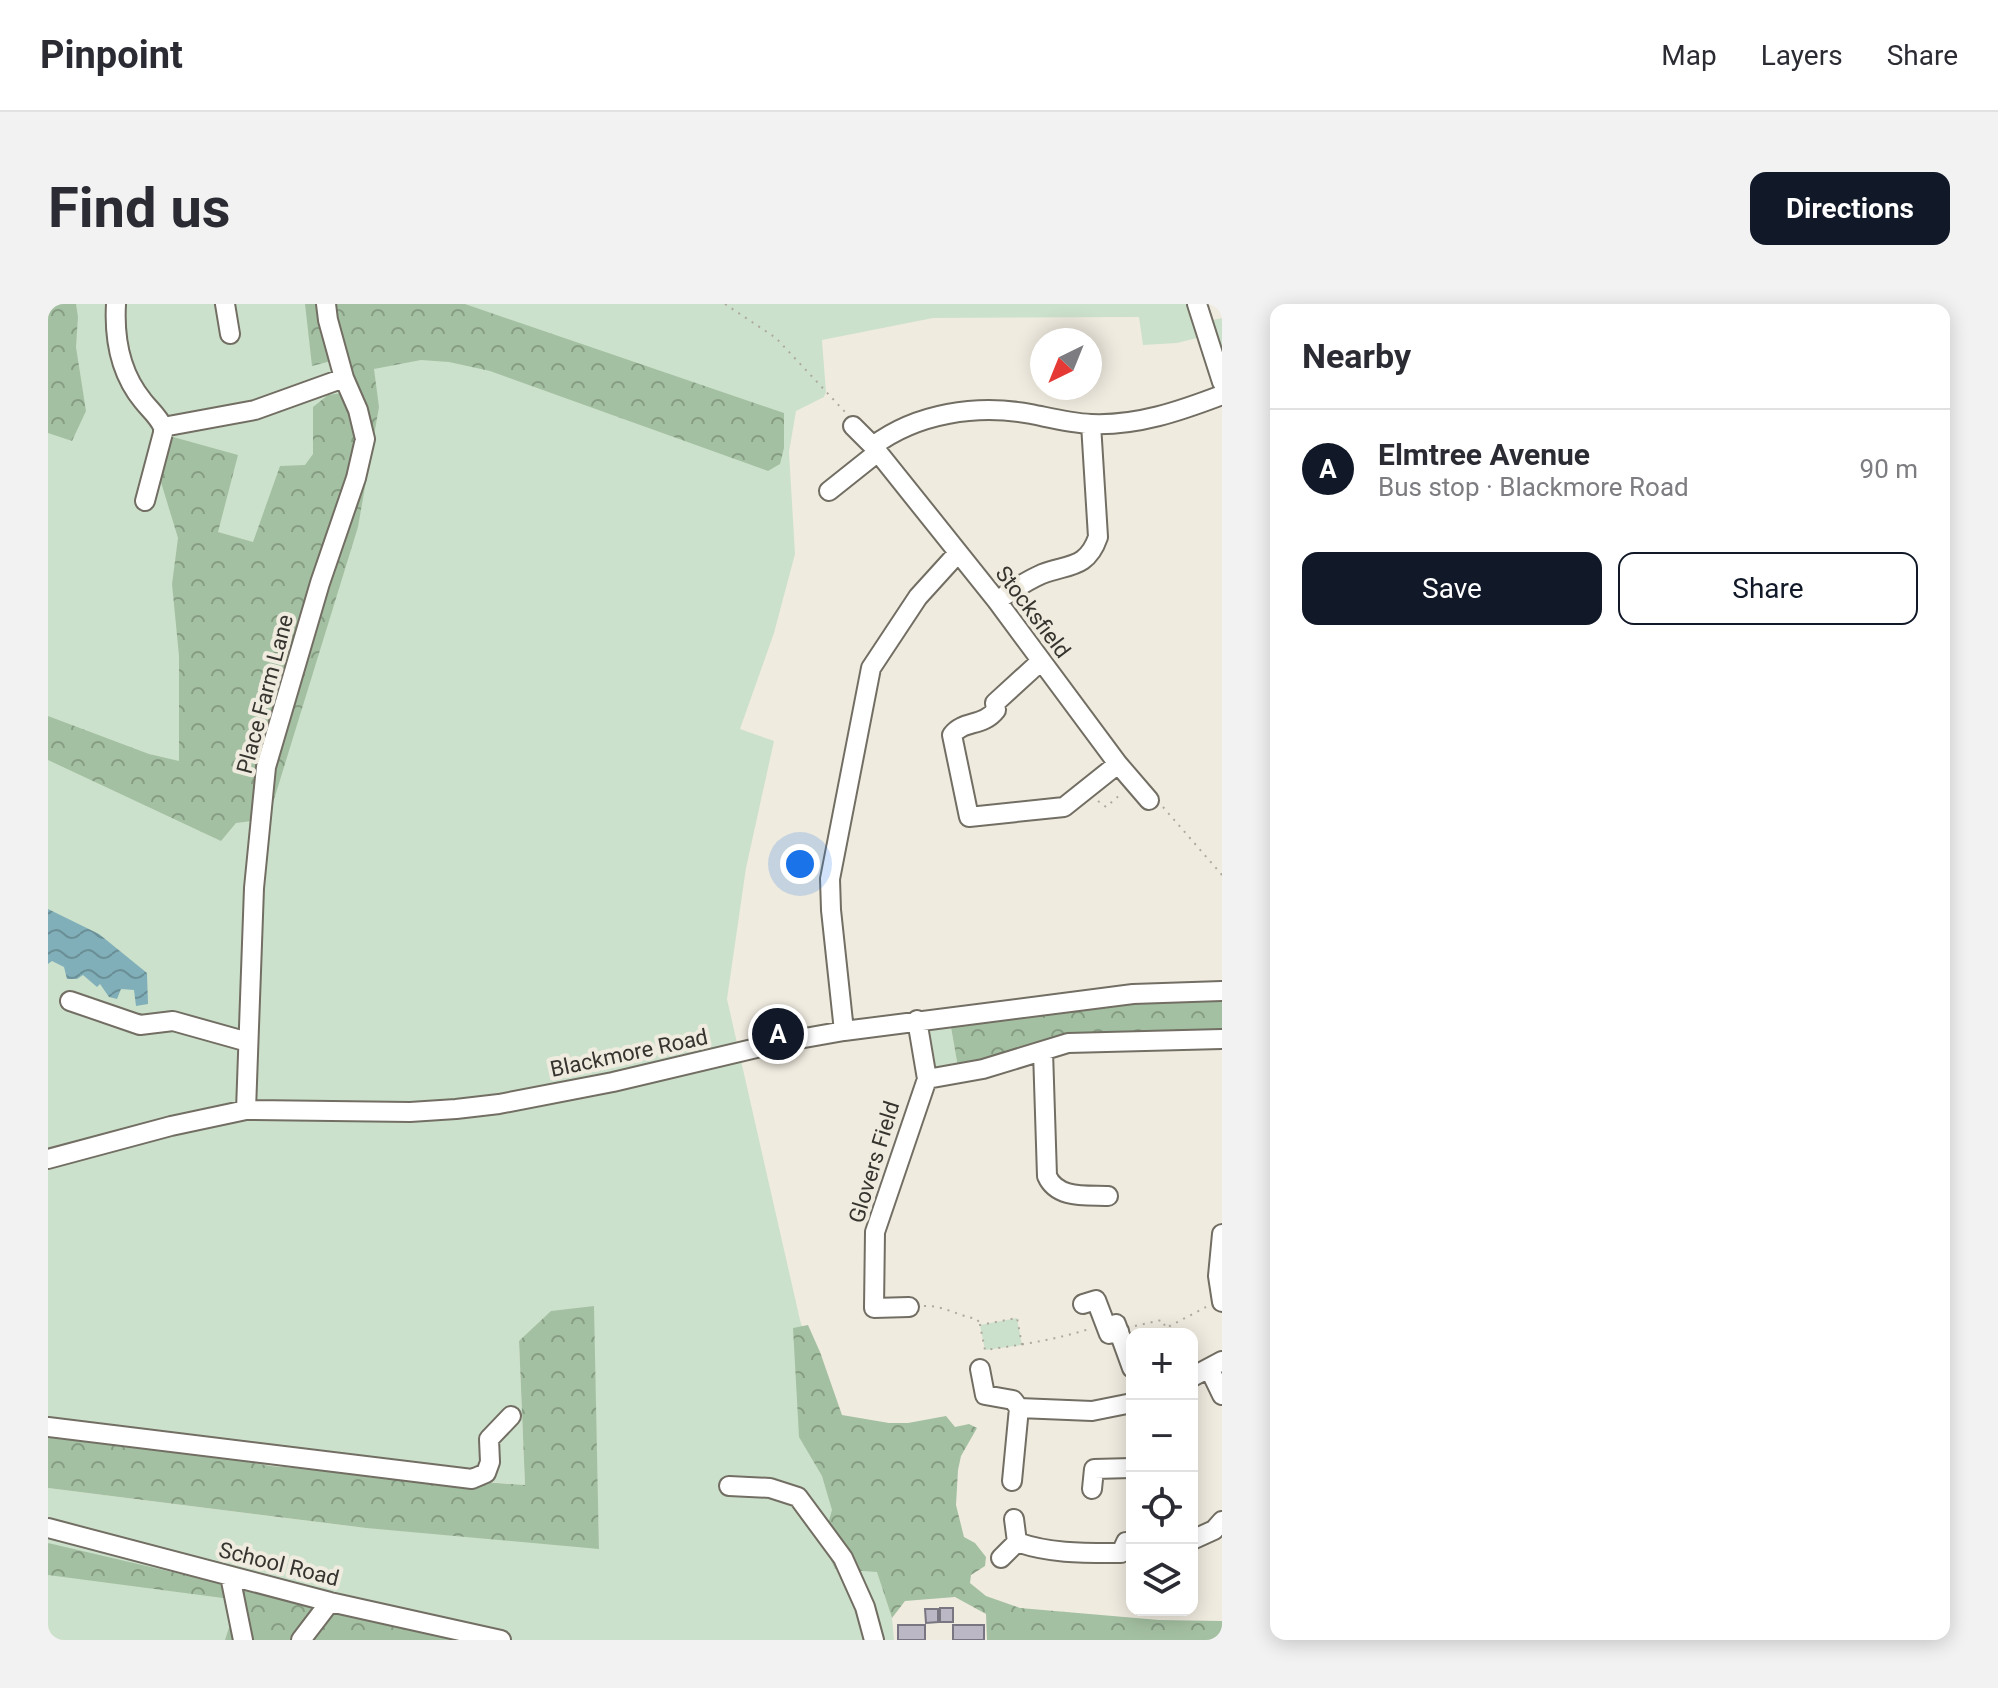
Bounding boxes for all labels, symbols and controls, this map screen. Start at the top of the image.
text: Pinpoint [40,33,183,77]
text: Map [1661,39,1717,72]
text: Layers [1761,39,1843,72]
text: Share [1887,39,1958,72]
button: Directions [1750,172,1950,245]
text: Find us [48,175,231,241]
north arrow [1030,328,1102,400]
text: Nearby [1302,336,1411,376]
text: Elmtree Avenue [1378,437,1590,472]
text: A [1319,454,1337,484]
text: 90 m [1860,454,1918,484]
text: Bus stop · Blackmore Road [1378,472,1689,502]
button: Save [1302,552,1602,625]
button: Share [1618,552,1918,625]
street label: Stocksfield [990,561,1076,663]
street label: Place Farm Lane [232,612,298,776]
your location [780,844,820,884]
pin: A [752,1004,804,1064]
street label: Blackmore Road [548,1024,710,1082]
street label: Glovers Field [844,1098,904,1226]
map controls [1126,1328,1198,1616]
button: + [1126,1328,1198,1400]
button: − [1126,1400,1198,1472]
button: locate [1126,1472,1198,1544]
street label: School Road [216,1537,342,1591]
button: layers [1126,1544,1198,1616]

